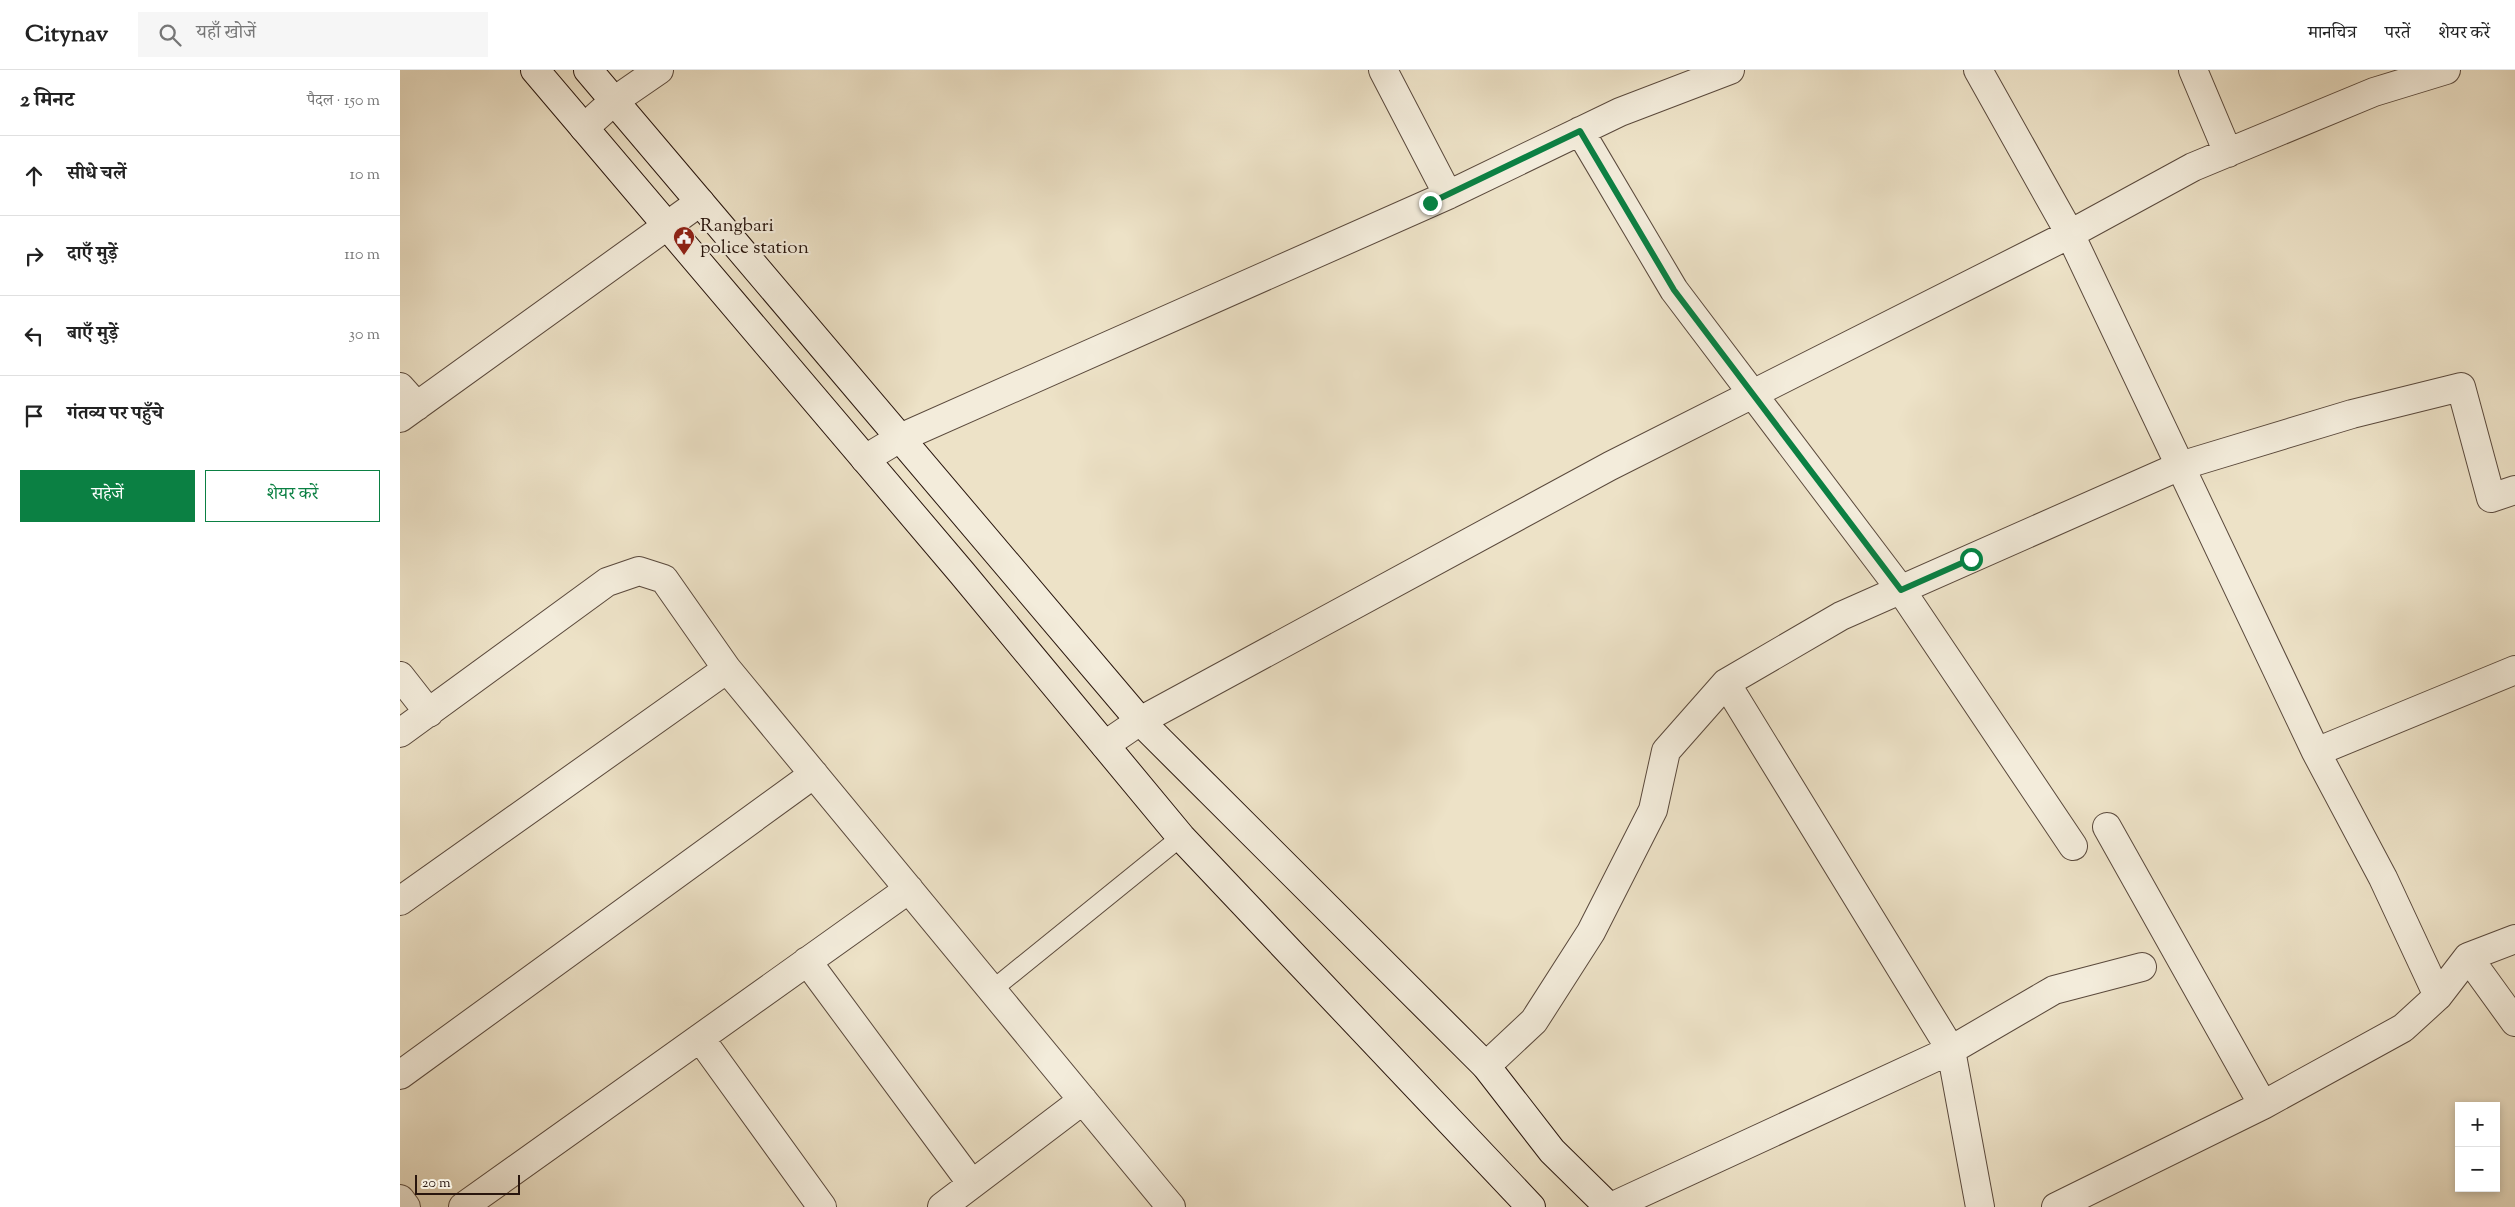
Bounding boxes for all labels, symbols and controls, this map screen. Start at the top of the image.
search box [138,12,488,57]
text: Citynav [25,18,108,52]
text: यहाँ खोजें [196,20,256,47]
icon: search [156,21,184,49]
text: मानचित्र [2308,21,2357,47]
text: परतें [2385,21,2410,47]
text: शेयर करें [2438,21,2490,47]
text: 2 मिनट [20,86,74,116]
text: पैदल · 150 m [307,90,380,113]
text: सीधे चलें [67,161,126,188]
icon: ahead [20,162,48,190]
text: 10 m [350,164,380,187]
route end [1419,192,1442,215]
place label: Rangbari police station [700,213,809,262]
public building icon: Rangbari police station [672,225,696,256]
text: दाएँ मुड़ें [67,241,118,268]
icon: right [20,242,48,270]
text: 110 m [344,244,380,267]
text: बाएँ मुड़ें [67,321,118,348]
icon: left [20,322,48,350]
text: 30 m [349,324,380,347]
text: गंतव्य पर पहुँचे [67,401,163,428]
icon: arrive [20,402,48,430]
button: सहेजें [20,470,195,522]
button: शेयर करें [205,470,380,522]
route start [1960,548,1983,571]
map controls [2455,1102,2500,1192]
button: + [2455,1102,2500,1147]
button: − [2455,1147,2500,1192]
scale bar [415,1172,520,1195]
text: 20 m [422,1174,451,1194]

